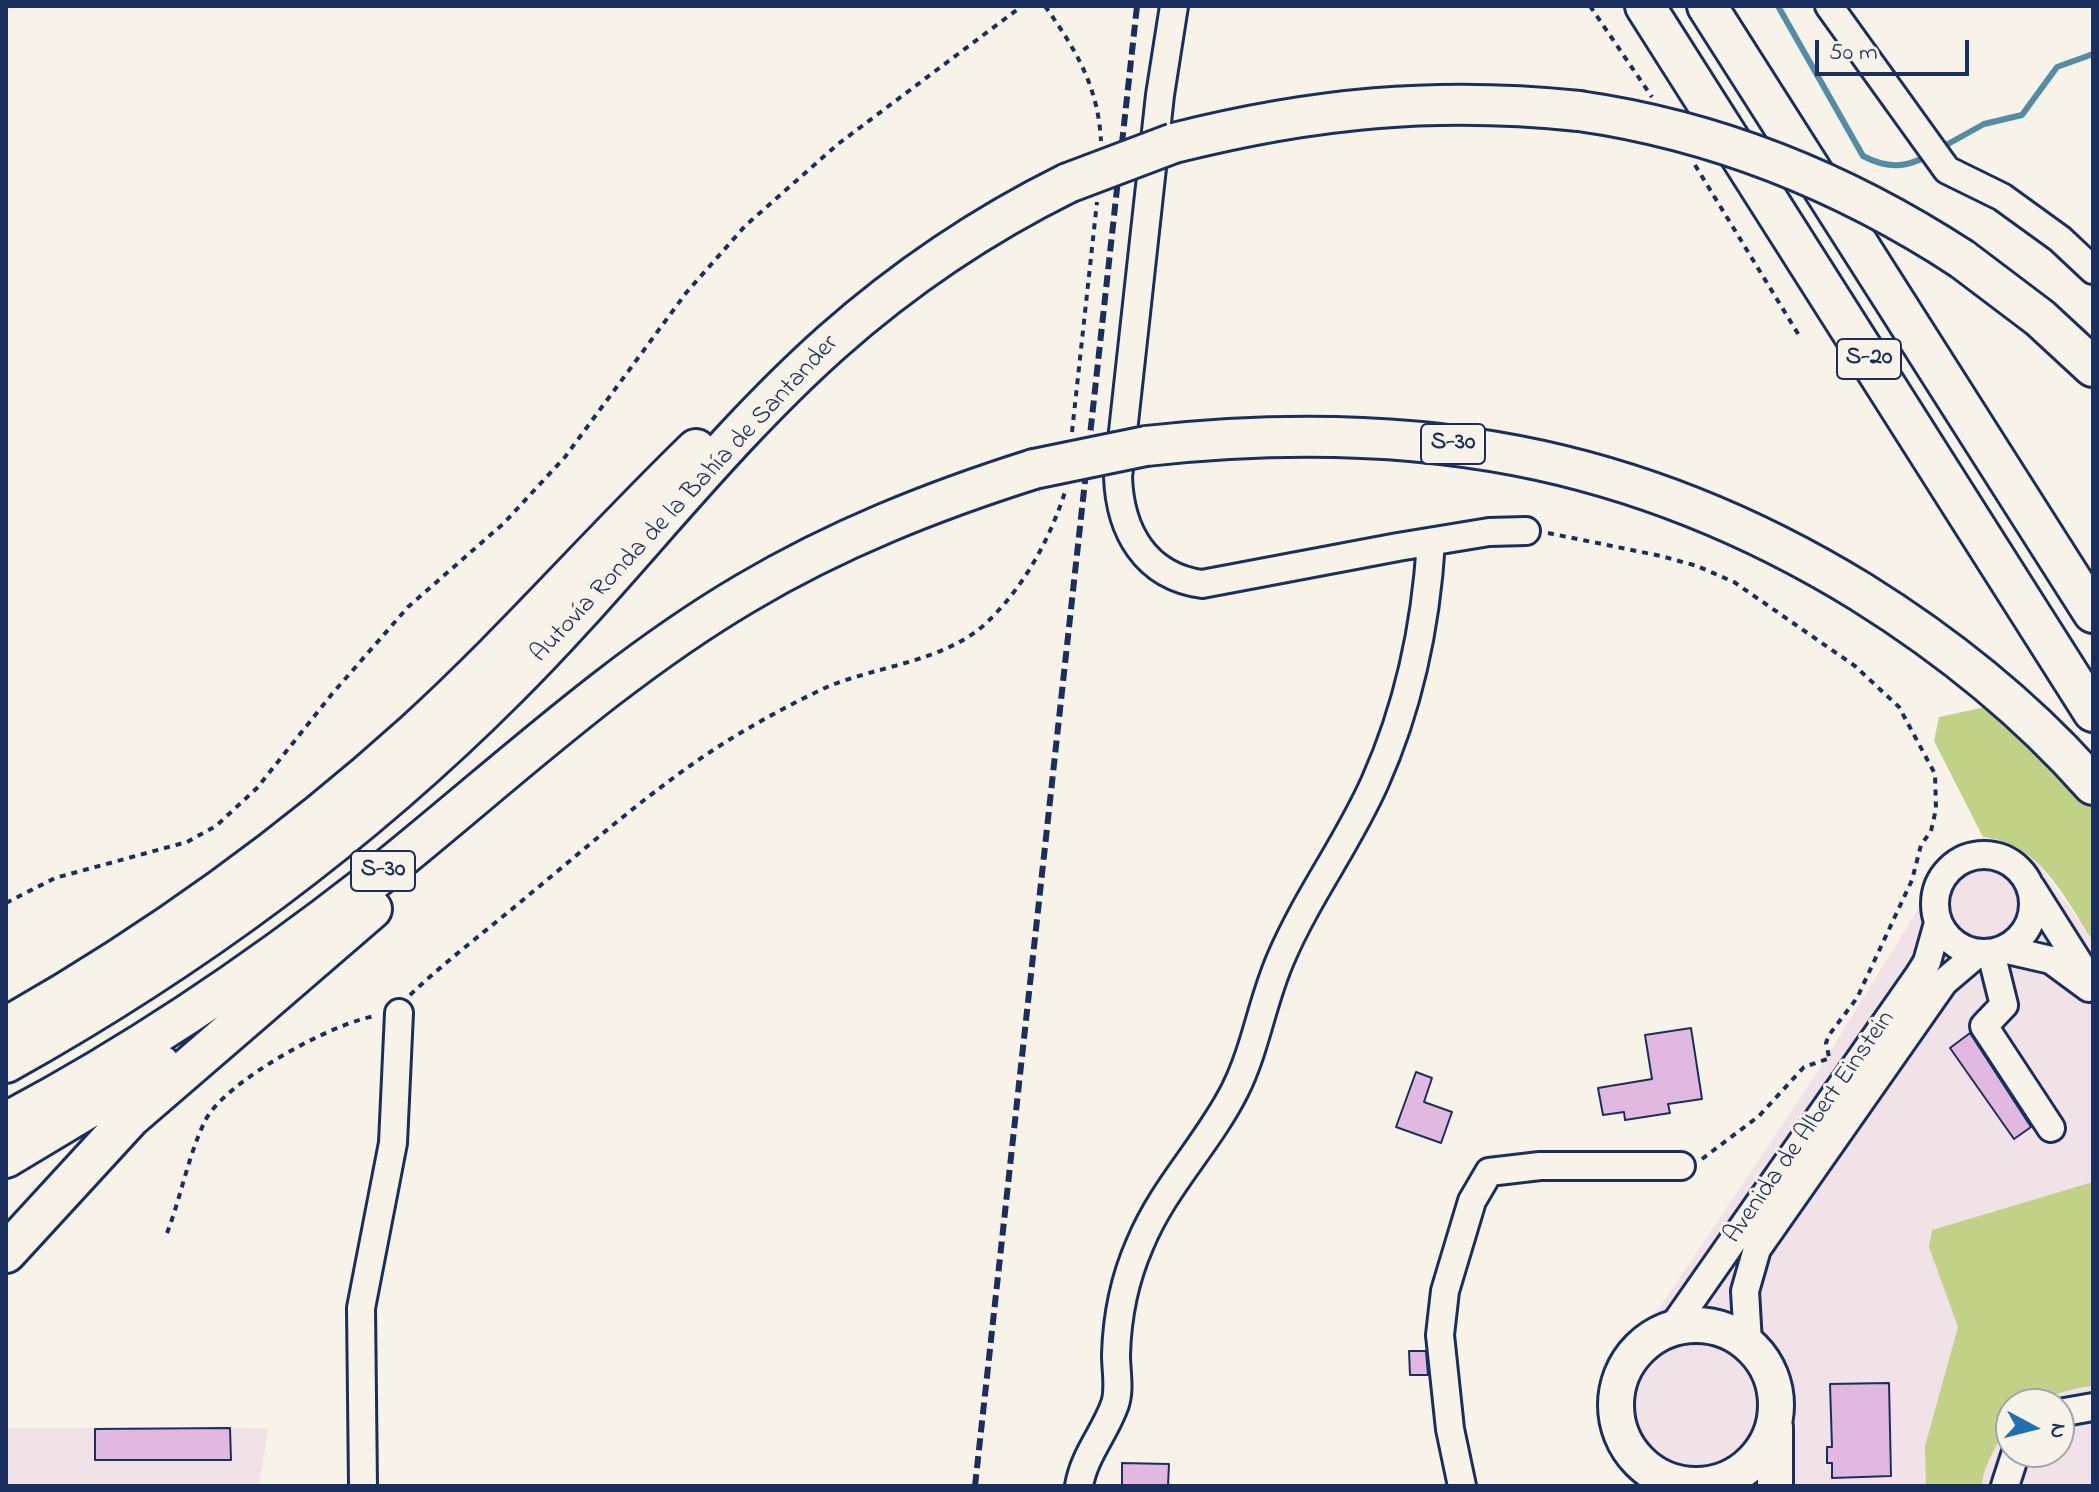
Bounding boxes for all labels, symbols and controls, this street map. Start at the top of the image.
scale bar [1819,24,1973,74]
text: 50 m [1829,36,1878,71]
street label: Autovía Ronda de la Bahía de Santander [526,329,846,671]
road number: S-20 [1837,339,1901,379]
road number: S-30 [1421,424,1485,464]
road number: S-30 [351,851,415,891]
street label: Avenida de Albert Einstein [1719,1005,1903,1251]
north arrow [1995,1388,2075,1468]
text: N [2040,1421,2074,1440]

